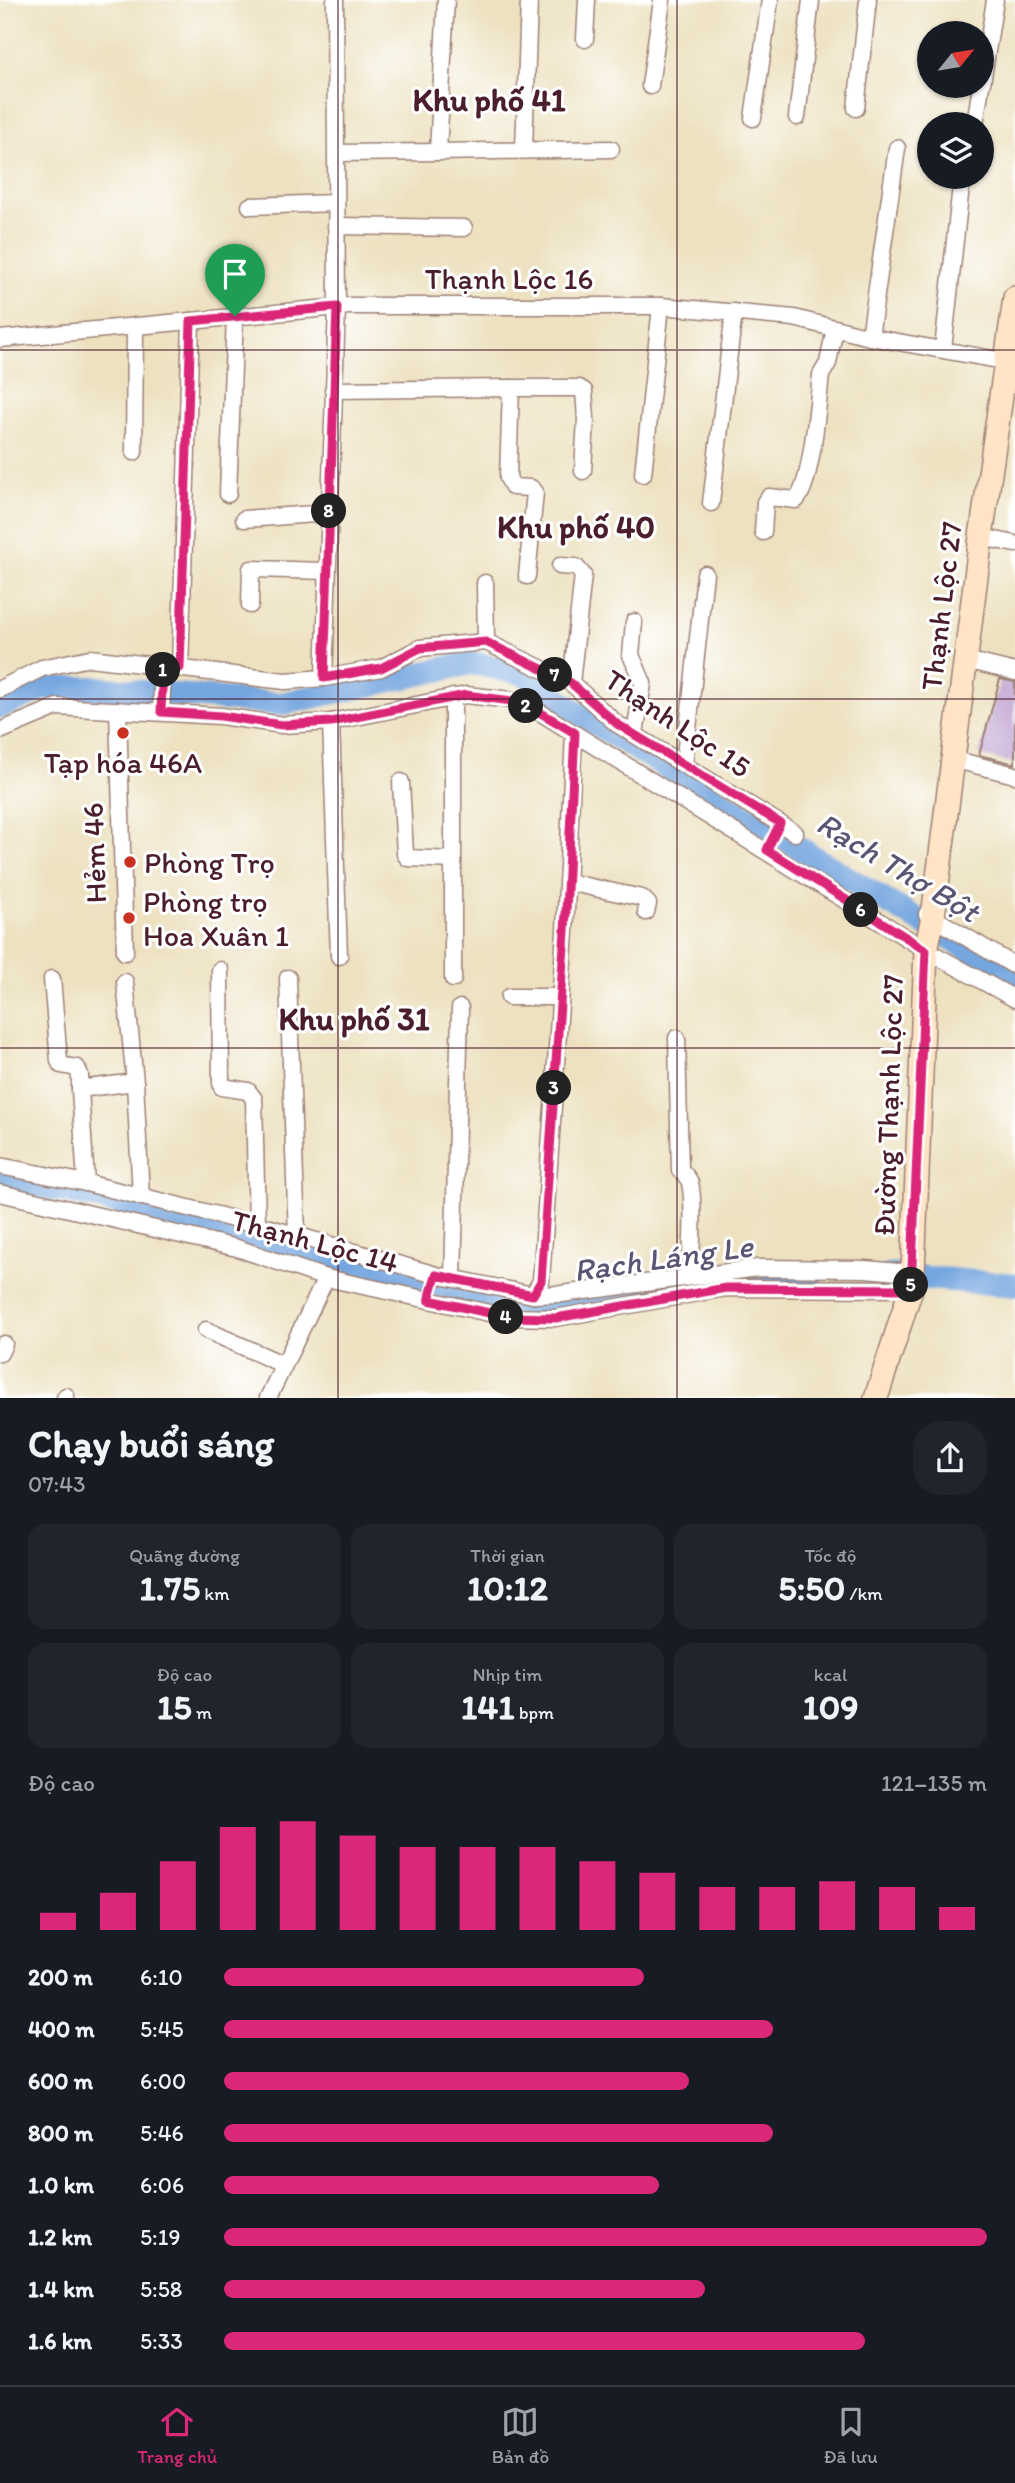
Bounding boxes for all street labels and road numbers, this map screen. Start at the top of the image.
street label: Thạnh Lộc 16 [425,260,593,297]
street label: Thạnh Lộc 27 [912,519,970,692]
street label: Thạnh Lộc 15 [598,661,758,785]
street label: Hẻm 46 [74,802,114,904]
street label: Đường Thạnh Lộc 27 [865,973,911,1237]
street label: Thạnh Lộc 14 [228,1201,402,1281]

